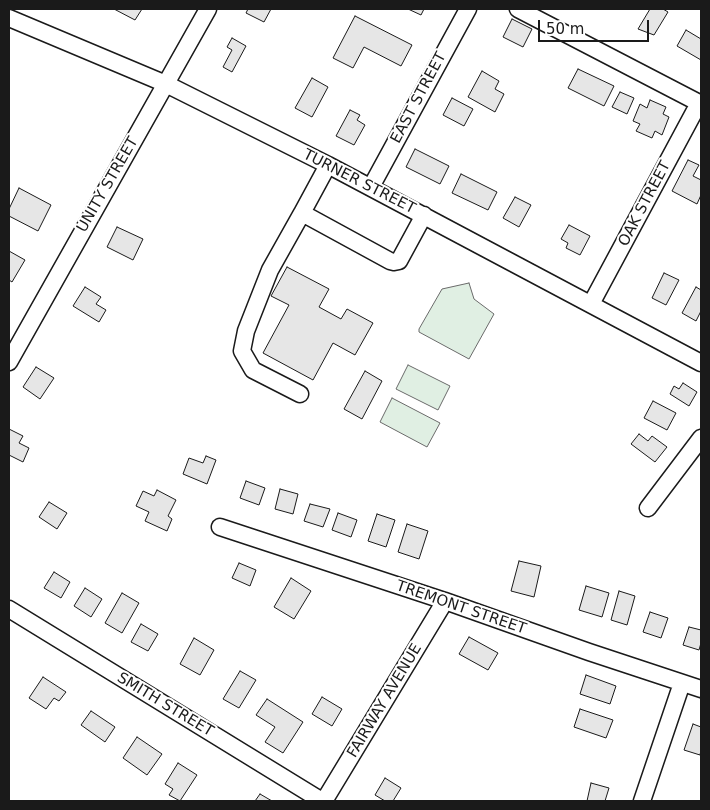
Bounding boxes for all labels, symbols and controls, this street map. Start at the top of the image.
scale bar [540,10,651,42]
text: 50 m [546,20,584,38]
street label: EAST STREET [387,49,451,147]
street label: UNITY STREET [73,134,143,236]
street label: TURNER STREET [300,146,418,218]
street label: OAK STREET [615,158,675,250]
street label: TREMONT STREET [394,577,528,639]
street label: FAIRWAY AVENUE [344,641,426,761]
street label: SMITH STREET [114,669,216,741]

